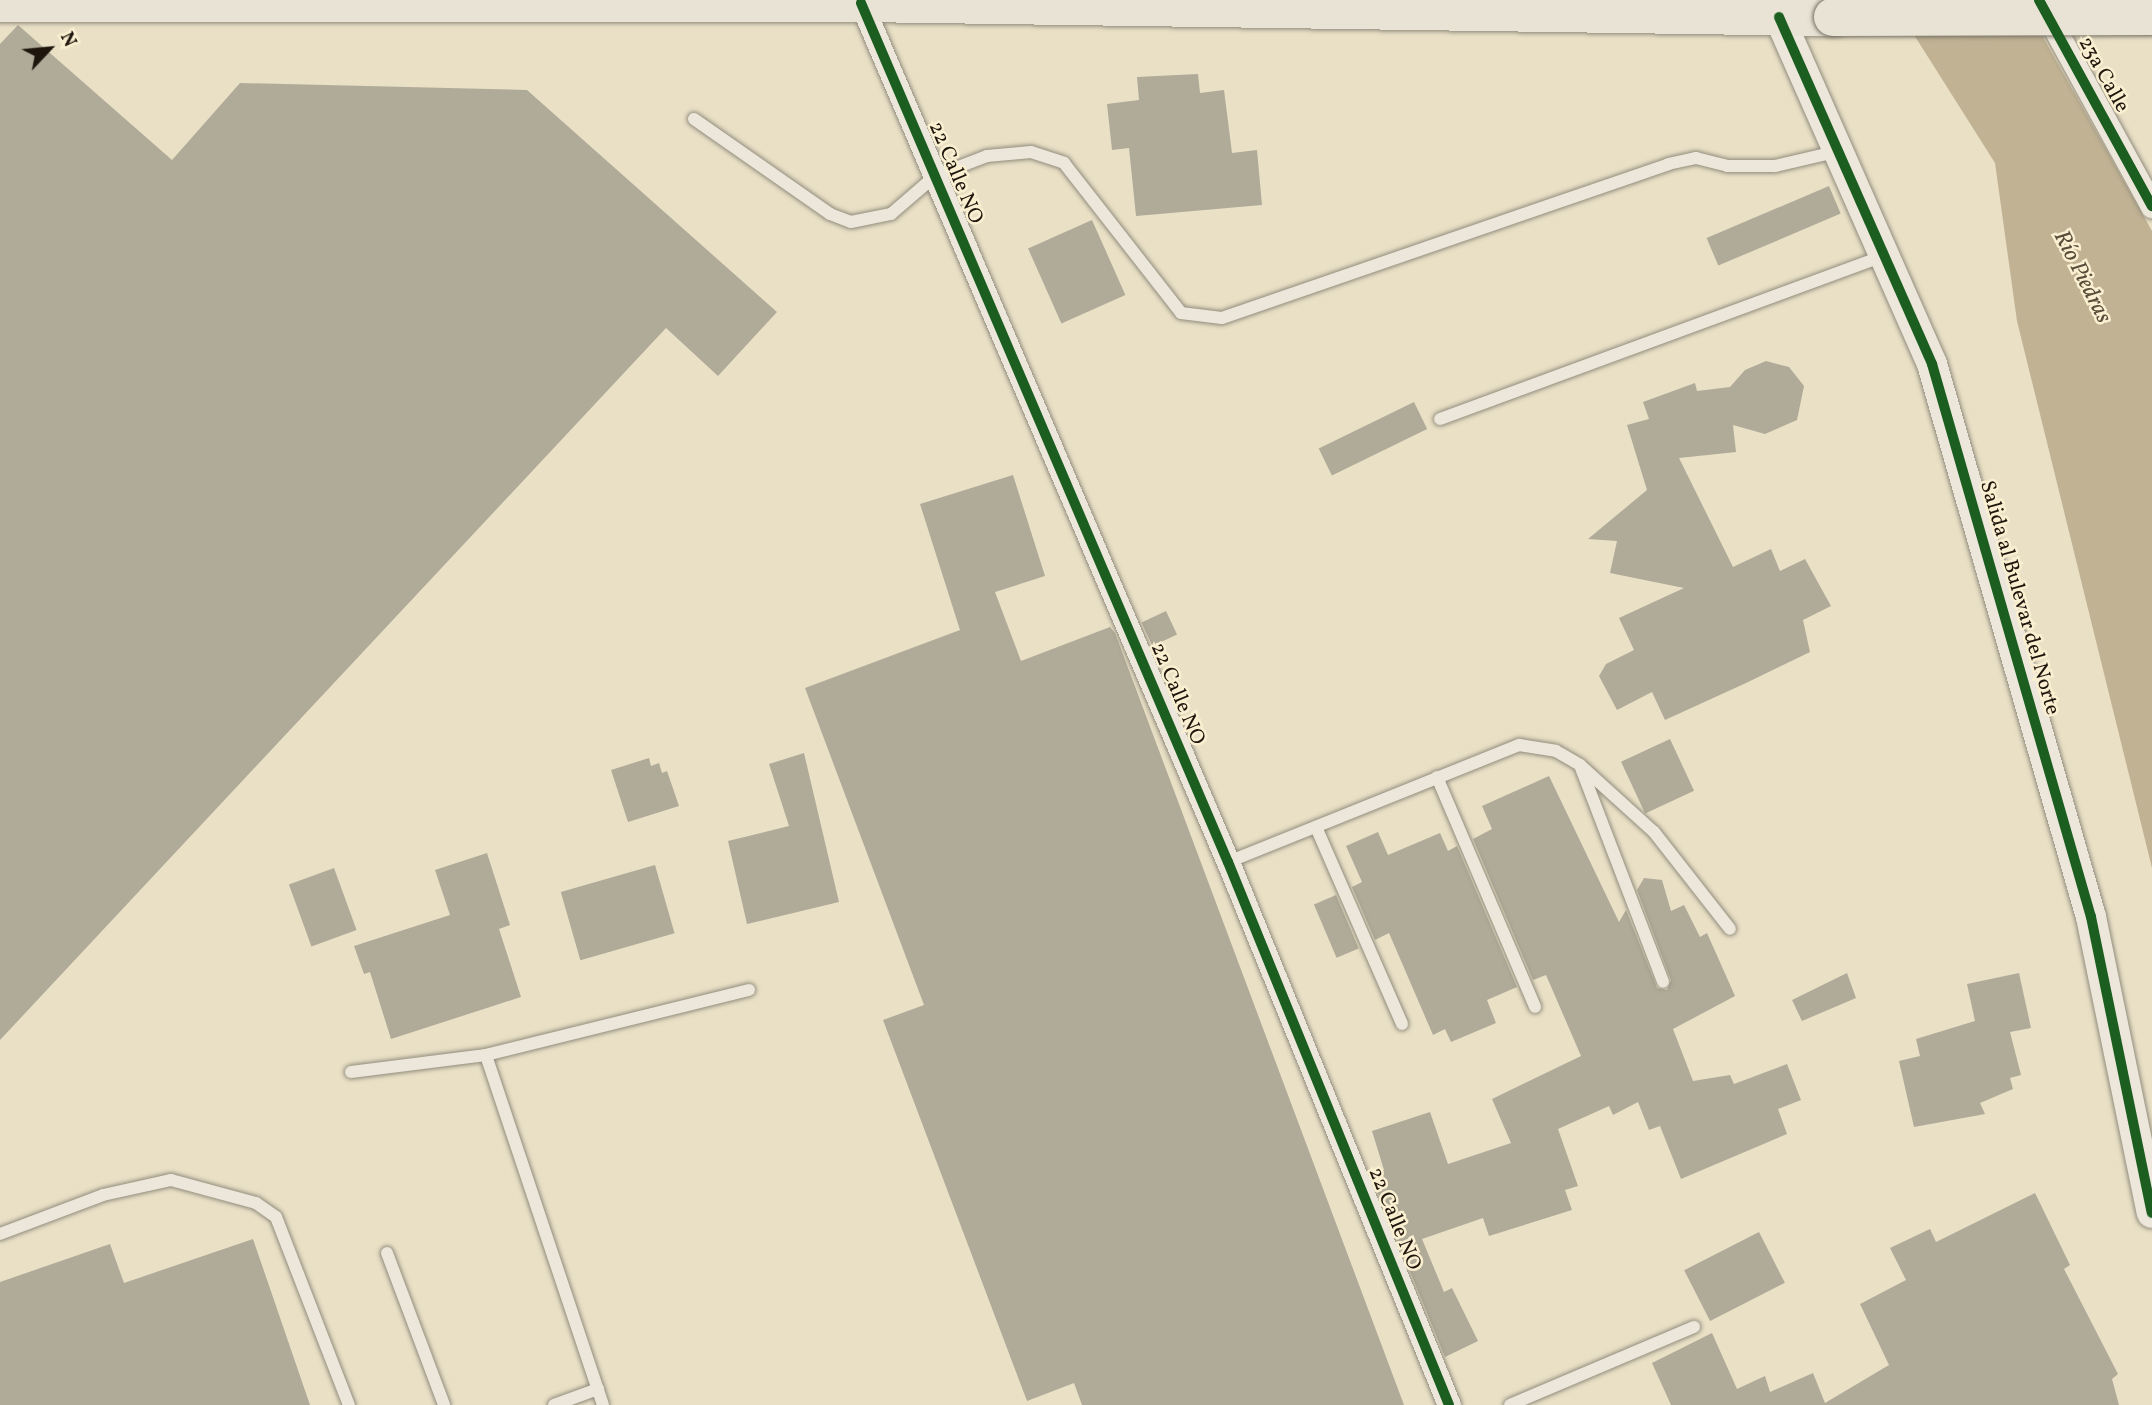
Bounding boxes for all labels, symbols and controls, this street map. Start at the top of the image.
north arrow [14,14,84,84]
text: N [53,28,83,52]
street label: 23a Calle [2072,33,2134,117]
street label: 22 Calle NO [922,118,988,228]
water label: Río Piedras [2047,226,2117,328]
street label: Salida al Bulevar del Norte [1973,478,2065,718]
street label: 22 Calle NO [1144,639,1210,749]
street label: 22 Calle NO [1362,1164,1426,1274]

